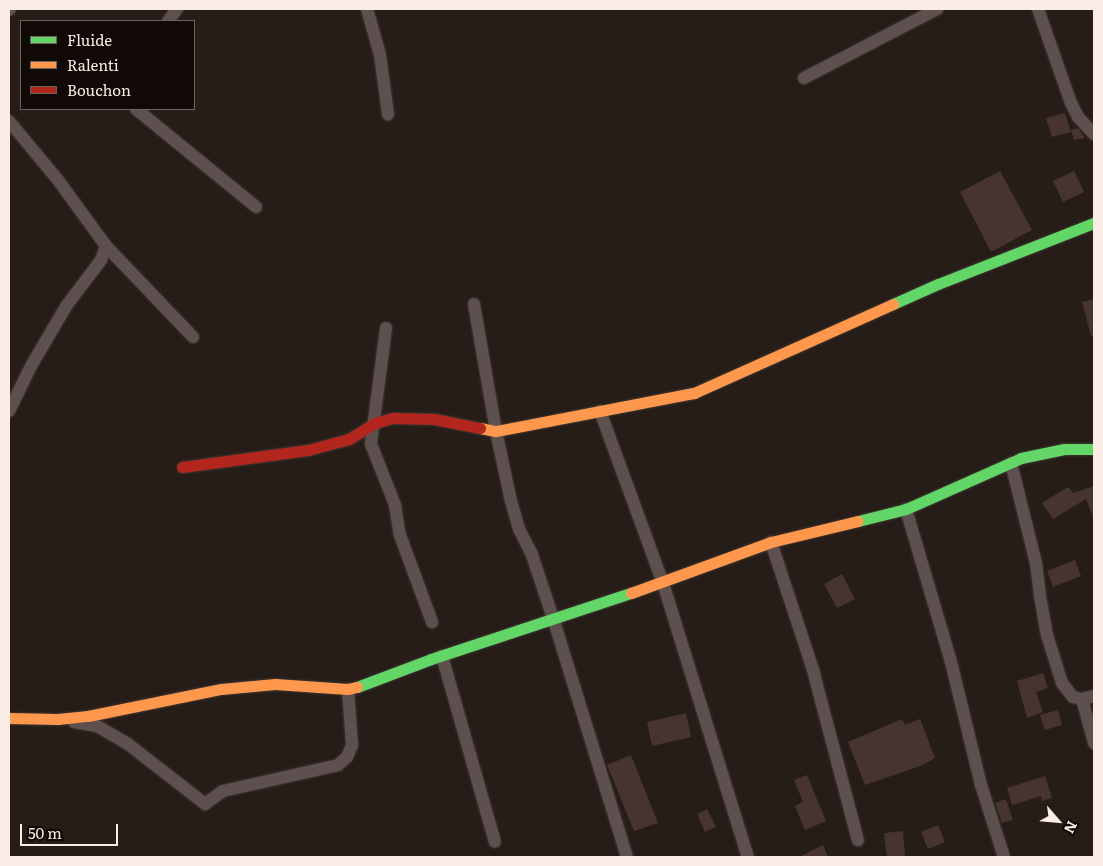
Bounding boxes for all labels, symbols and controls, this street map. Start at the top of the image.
legend [20,20,195,110]
text: Fluide [67,28,112,51]
text: Ralenti [67,53,119,76]
text: Bouchon [67,78,131,101]
north arrow [1033,796,1083,846]
scale bar [22,814,120,846]
text: N [1060,818,1083,838]
text: 50 m [28,821,62,844]

